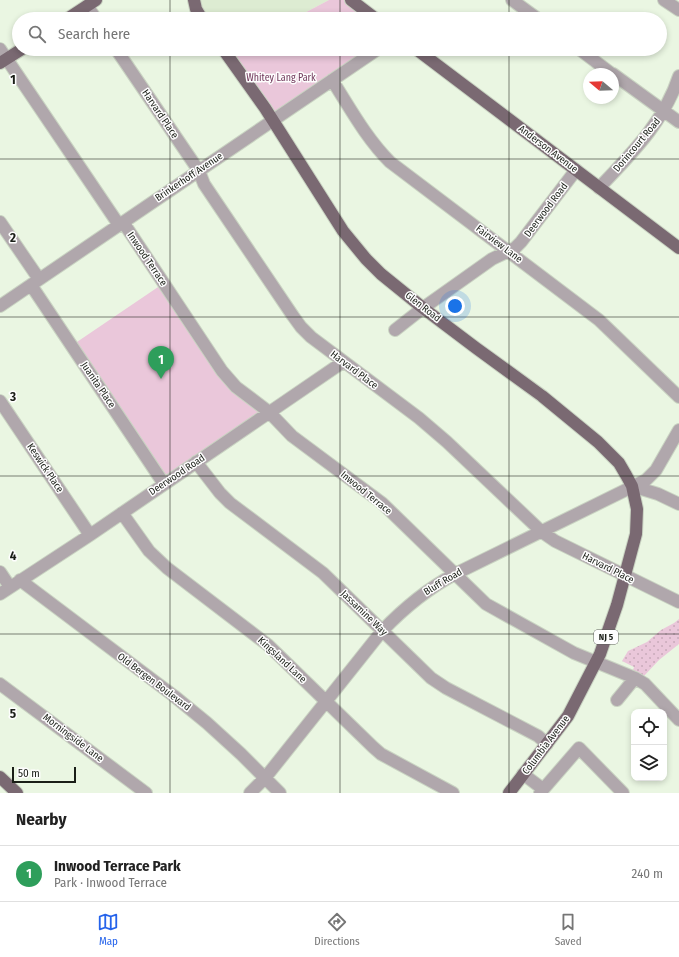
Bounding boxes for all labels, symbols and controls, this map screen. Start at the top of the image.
search box [12,12,667,56]
icon: search [26,23,48,45]
text: Search here [58,25,130,43]
north arrow [583,68,619,104]
text: 1 [10,72,16,87]
park label: Whitey Lang Park [246,72,316,84]
street label: Harvard Place [139,87,181,141]
street label: Dorincourt Road [611,116,663,174]
street label: Anderson Avenue [516,123,580,175]
street label: Brinkerhoff Avenue [153,150,225,204]
street label: Deerwood Road [522,181,570,239]
street label: Fairview Lane [473,223,525,265]
text: 2 [9,230,16,245]
street label: Inwood Terrace [125,230,169,288]
street label: Glen Road [403,289,443,325]
your location [445,296,465,316]
pin: 1 [148,346,174,379]
street label: Harvard Place [328,348,380,392]
street label: Juanita Place [78,360,118,410]
text: 3 [9,389,16,404]
street label: Keswick Place [24,441,66,495]
street label: Deerwood Road [147,452,207,498]
street label: Inwood Terrace [338,469,394,517]
text: 4 [10,548,17,563]
street label: Harvard Place [580,550,636,586]
street label: Bluff Road [422,566,464,598]
street label: Jassamine Way [338,588,390,639]
road number: NJ 5 [594,630,618,644]
street label: Kingsland Lane [255,634,309,686]
street label: Old Bergen Boulevard [115,651,193,713]
text: 5 [10,706,16,721]
map controls [631,709,667,781]
button: locate [631,709,667,745]
street label: Morningside Lane [40,711,106,765]
street label: Columbia Avenue [520,713,572,777]
button: layers [631,745,667,781]
scale bar [12,765,76,784]
text: 50 m [18,767,40,780]
text: Nearby [16,809,67,830]
text: Inwood Terrace Park [54,857,181,875]
text: 1 [26,866,32,881]
text: 240 m [631,866,663,881]
text: Park · Inwood Terrace [54,875,167,890]
tab: Map [97,911,119,948]
tab: Directions [314,911,360,948]
tab: Saved [555,911,582,948]

